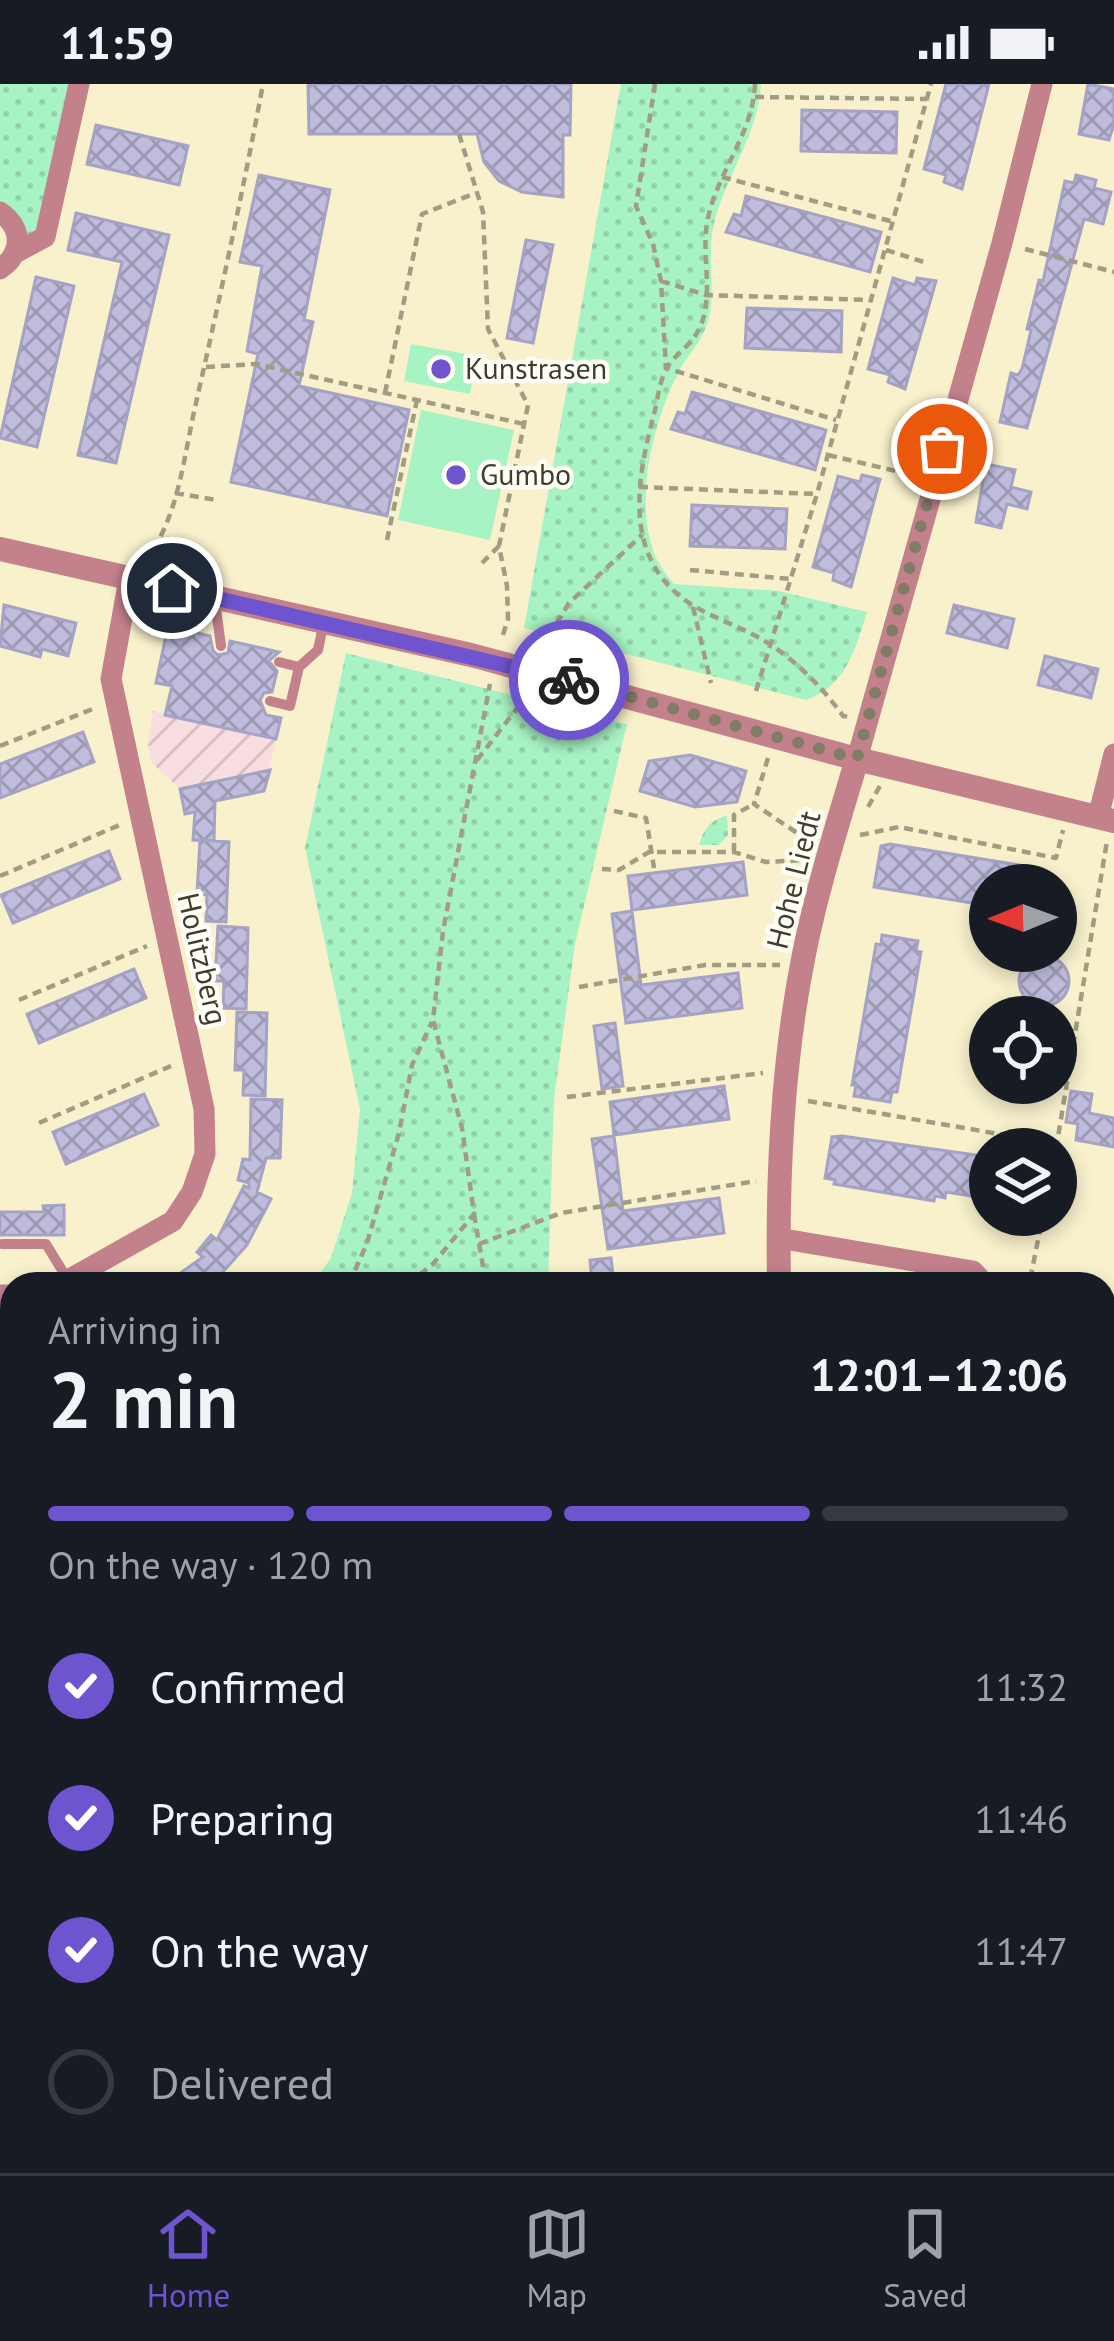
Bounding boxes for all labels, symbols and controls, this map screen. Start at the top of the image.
text: 11:59 [60,13,174,71]
place label: Kunstrasen [465,348,607,387]
marker: Kunstrasen [428,356,454,382]
pin [891,398,993,500]
icon: bag [909,416,975,482]
place label: Gumbo [480,454,571,493]
marker: Gumbo [443,462,469,488]
pin [121,537,223,639]
icon: home [139,555,205,621]
courier [509,620,629,740]
icon: bike [536,647,602,713]
street label: Hohe Liedt [757,807,829,953]
north arrow [969,864,1077,972]
map controls [969,864,1077,1236]
street label: Holitzberg [169,889,238,1029]
button: locate [969,996,1077,1104]
button: layers [969,1128,1077,1236]
text: Arriving in [48,1304,222,1355]
text: 12:01–12:06 [810,1345,1068,1403]
text: 2 min [48,1349,238,1450]
text: On the way · 120 m [48,1539,373,1590]
icon: check [48,1653,114,1719]
text: Confirmed [150,1657,346,1715]
text: 11:32 [974,1661,1068,1712]
icon: check [48,1785,114,1851]
text: Preparing [150,1789,335,1847]
text: 11:46 [974,1793,1068,1844]
icon: check [48,1917,114,1983]
text: On the way [150,1921,369,1979]
text: 11:47 [974,1925,1068,1976]
text: Delivered [150,2053,334,2111]
tab: Home [147,2201,230,2316]
tab: Map [524,2201,590,2316]
tab: Saved [883,2201,967,2316]

